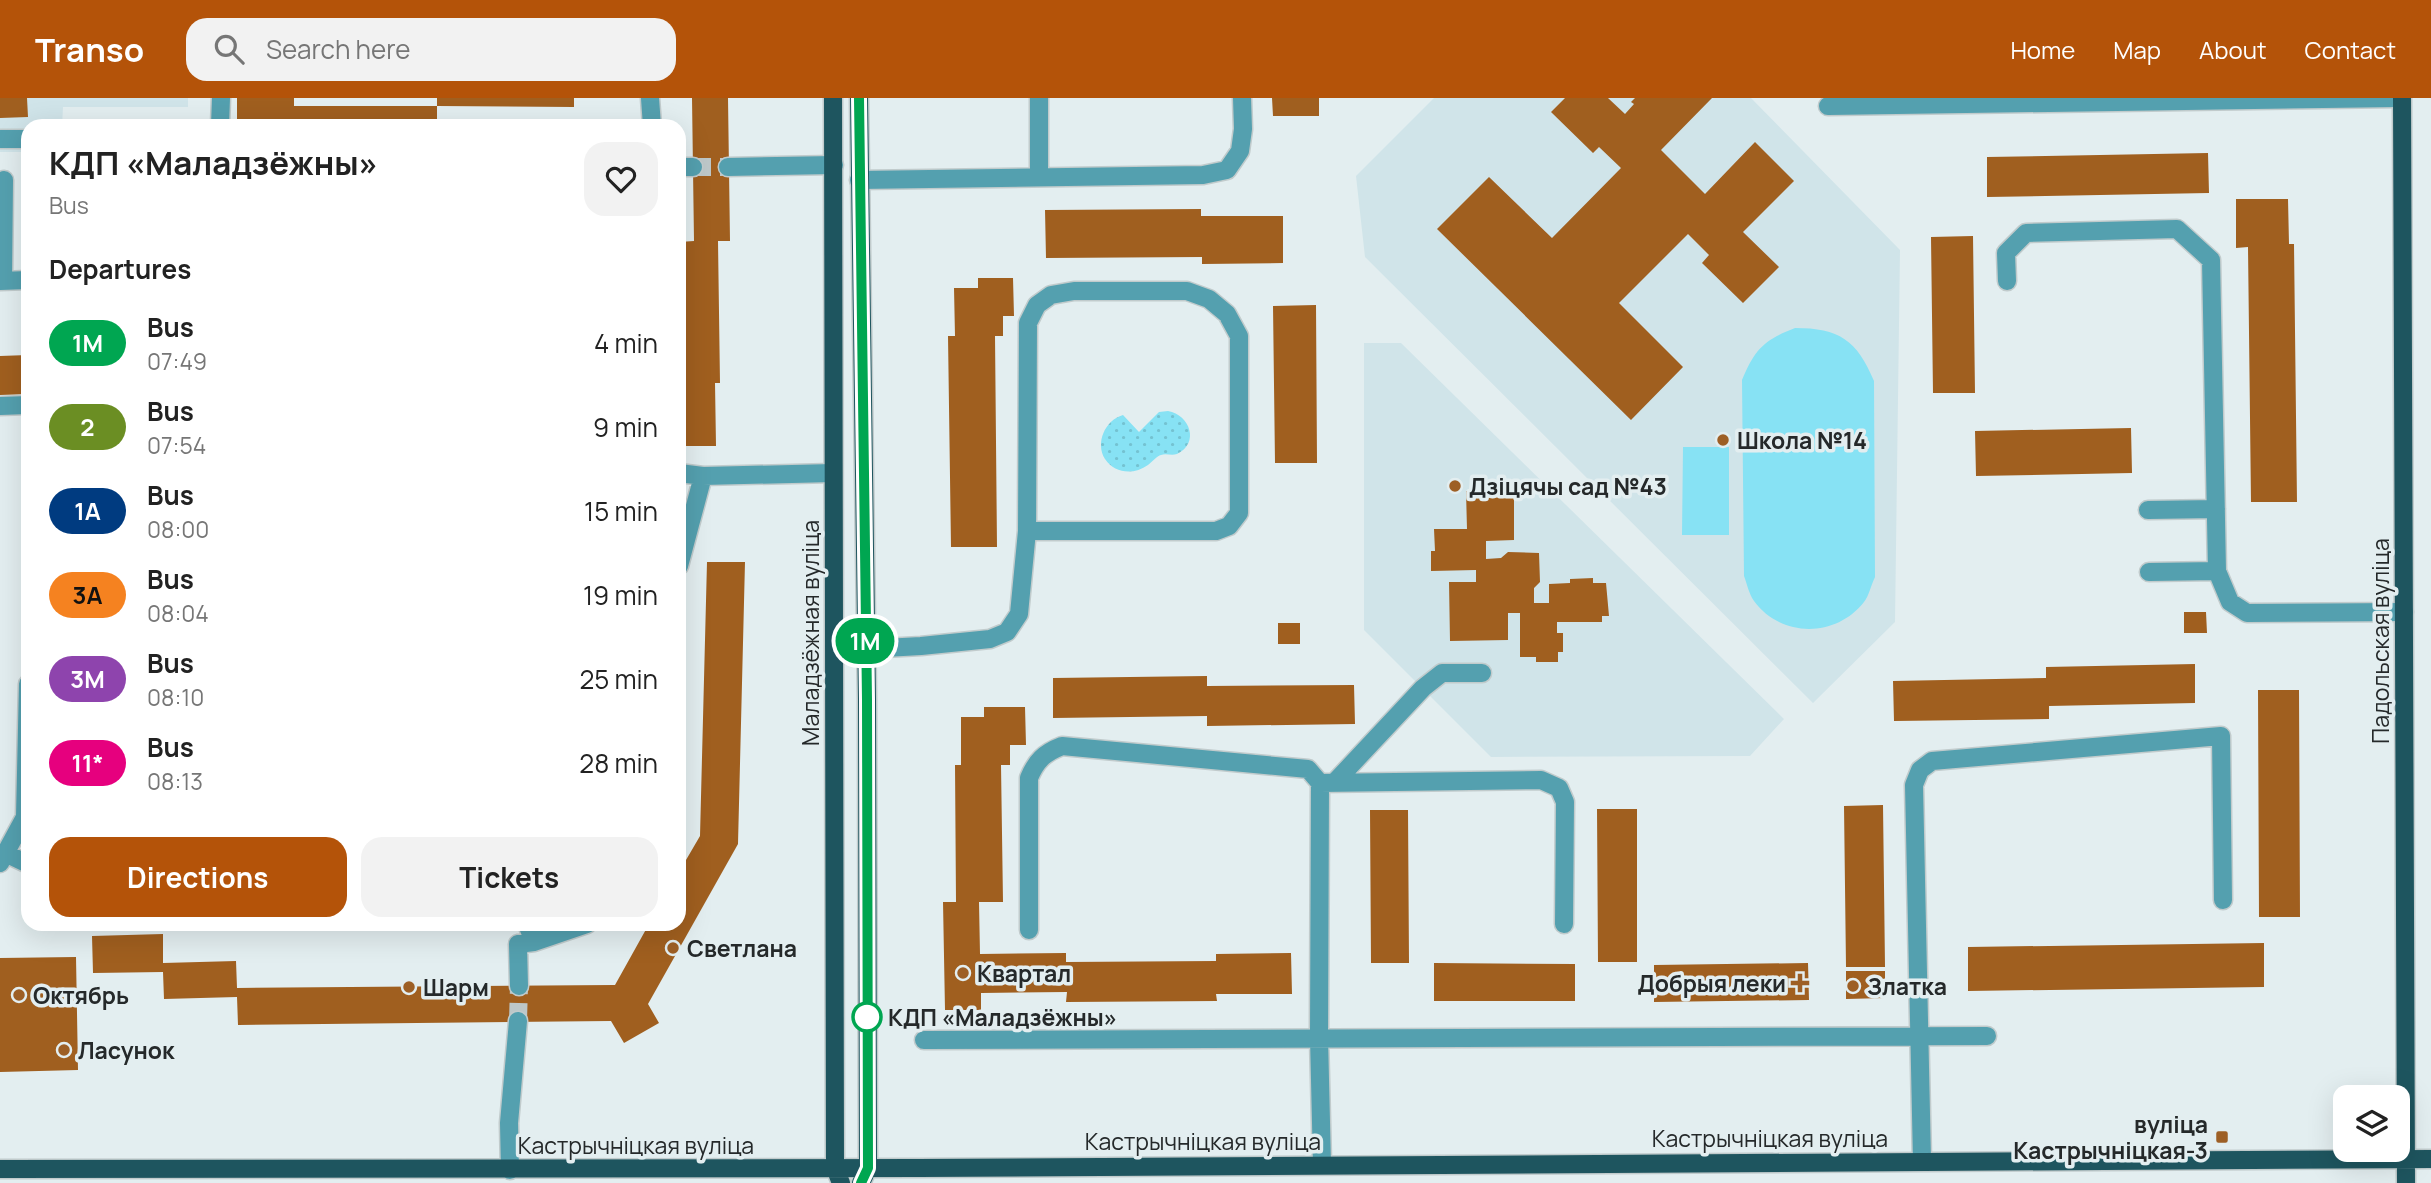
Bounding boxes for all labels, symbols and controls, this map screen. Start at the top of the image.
search box [186,18,676,81]
text: Transo [35,27,144,72]
icon: search [210,30,248,68]
text: Search here [266,31,411,67]
text: Home [2010,33,2075,66]
text: Map [2113,33,2161,66]
text: About [2199,33,2267,66]
text: Contact [2305,33,2396,66]
text: КДП «Маладзёжны» [49,140,378,185]
button: heart [584,142,658,216]
text: Bus [49,189,89,221]
text: Departures [49,251,191,287]
text: Bus [147,309,194,345]
text: 4 min [594,325,658,361]
text: 1М [72,326,103,359]
text: 07:49 [147,345,207,377]
text: Bus [147,393,194,429]
text: 9 min [593,409,658,445]
text: 2 [80,410,95,443]
place label: Школа №14 [1737,424,1867,456]
text: 07:54 [147,429,206,461]
marker: Школа №14 [1715,432,1731,448]
place label: Дзіцячы сад №43 [1469,470,1667,502]
text: Bus [147,477,194,513]
marker: Дзіцячы сад №43 [1447,478,1463,494]
text: 15 min [584,493,658,529]
text: 1А [74,494,101,527]
text: 08:00 [147,513,209,545]
street label: Маладзёжная вуліца [794,520,826,746]
street label: Падольская вуліца [2364,538,2396,744]
text: Bus [147,561,194,597]
text: 19 min [583,577,658,613]
text: 3А [72,578,103,611]
text: 08:04 [147,597,209,629]
line badge: 1М [834,618,896,664]
text: 1М [849,624,881,657]
text: Bus [147,645,194,681]
text: 25 min [579,661,658,697]
text: 3М [70,662,105,695]
text: 08:10 [147,681,204,713]
text: Bus [147,729,194,765]
text: 28 min [579,745,658,781]
text: 11* [71,746,104,779]
text: 08:13 [147,765,203,797]
button: Directions [49,837,347,917]
button: Tickets [361,837,658,917]
place label: Светлана [687,932,797,964]
marker: Светлана [665,940,681,956]
place label: Квартал [977,957,1071,989]
marker: Квартал [955,965,971,981]
place label: Добрыя леки [1637,967,1786,999]
place label: Златка [1867,970,1947,1002]
place label: Шарм [423,971,489,1003]
marker: Добрыя леки [1792,975,1808,991]
marker: Златка [1845,978,1861,994]
place label: Октябрь [33,979,129,1011]
marker: Шарм [401,979,417,995]
marker: Октябрь [11,987,27,1003]
place label: КДП «Маладзёжны» [888,1001,1117,1033]
marker: КДП «Маладзёжны» [852,1002,882,1032]
place label: Ласунок [78,1034,175,1066]
marker: Ласунок [56,1042,72,1058]
map controls [2333,1085,2410,1162]
button: layers [2333,1085,2410,1162]
place label: вуліца Кастрычніцкая-3 [2013,1108,2208,1166]
street label: Кастрычніцкая вуліца [1652,1122,1888,1154]
street label: Кастрычніцкая вуліца [1085,1125,1321,1157]
street label: Кастрычніцкая вуліца [518,1129,754,1161]
marker: вуліца Кастрычніцкая-3 [2214,1129,2230,1145]

